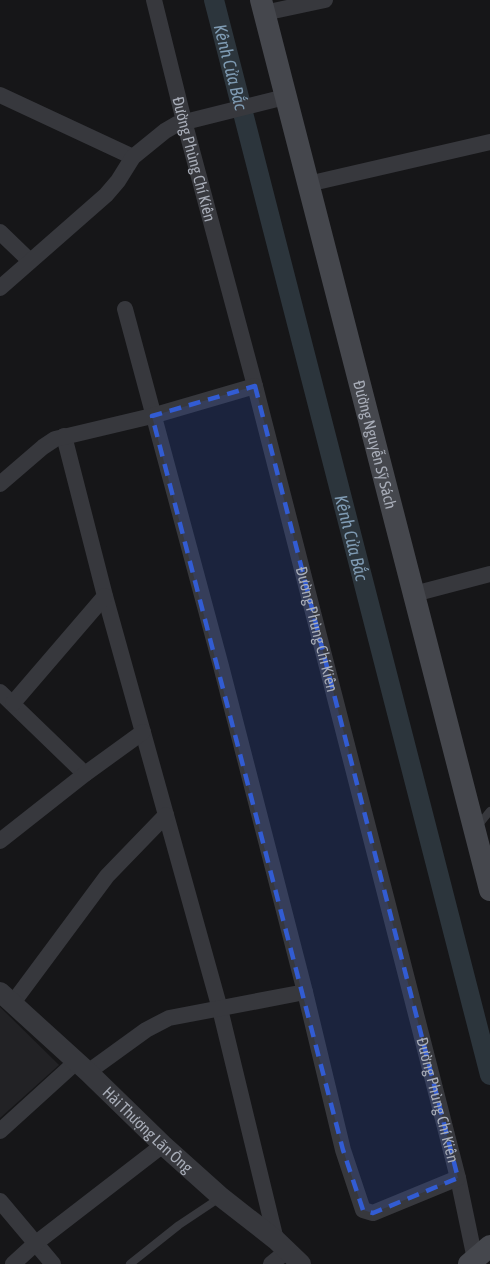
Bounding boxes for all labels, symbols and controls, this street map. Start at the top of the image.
water label: Kênh Cửa Bắc [210,22,252,112]
street label: Đường Phùng Chí Kiên [169,95,220,223]
street label: Đường Nguyễn Sỹ Sách [350,378,401,511]
water label: Kênh Cửa Bắc [331,492,373,583]
street label: Đường Phùng Chí Kiên [293,565,342,694]
street label: Đường Phùng Chí Kiên [413,1035,463,1164]
street label: Hải Thượng Lãn Ông [99,1083,197,1177]

